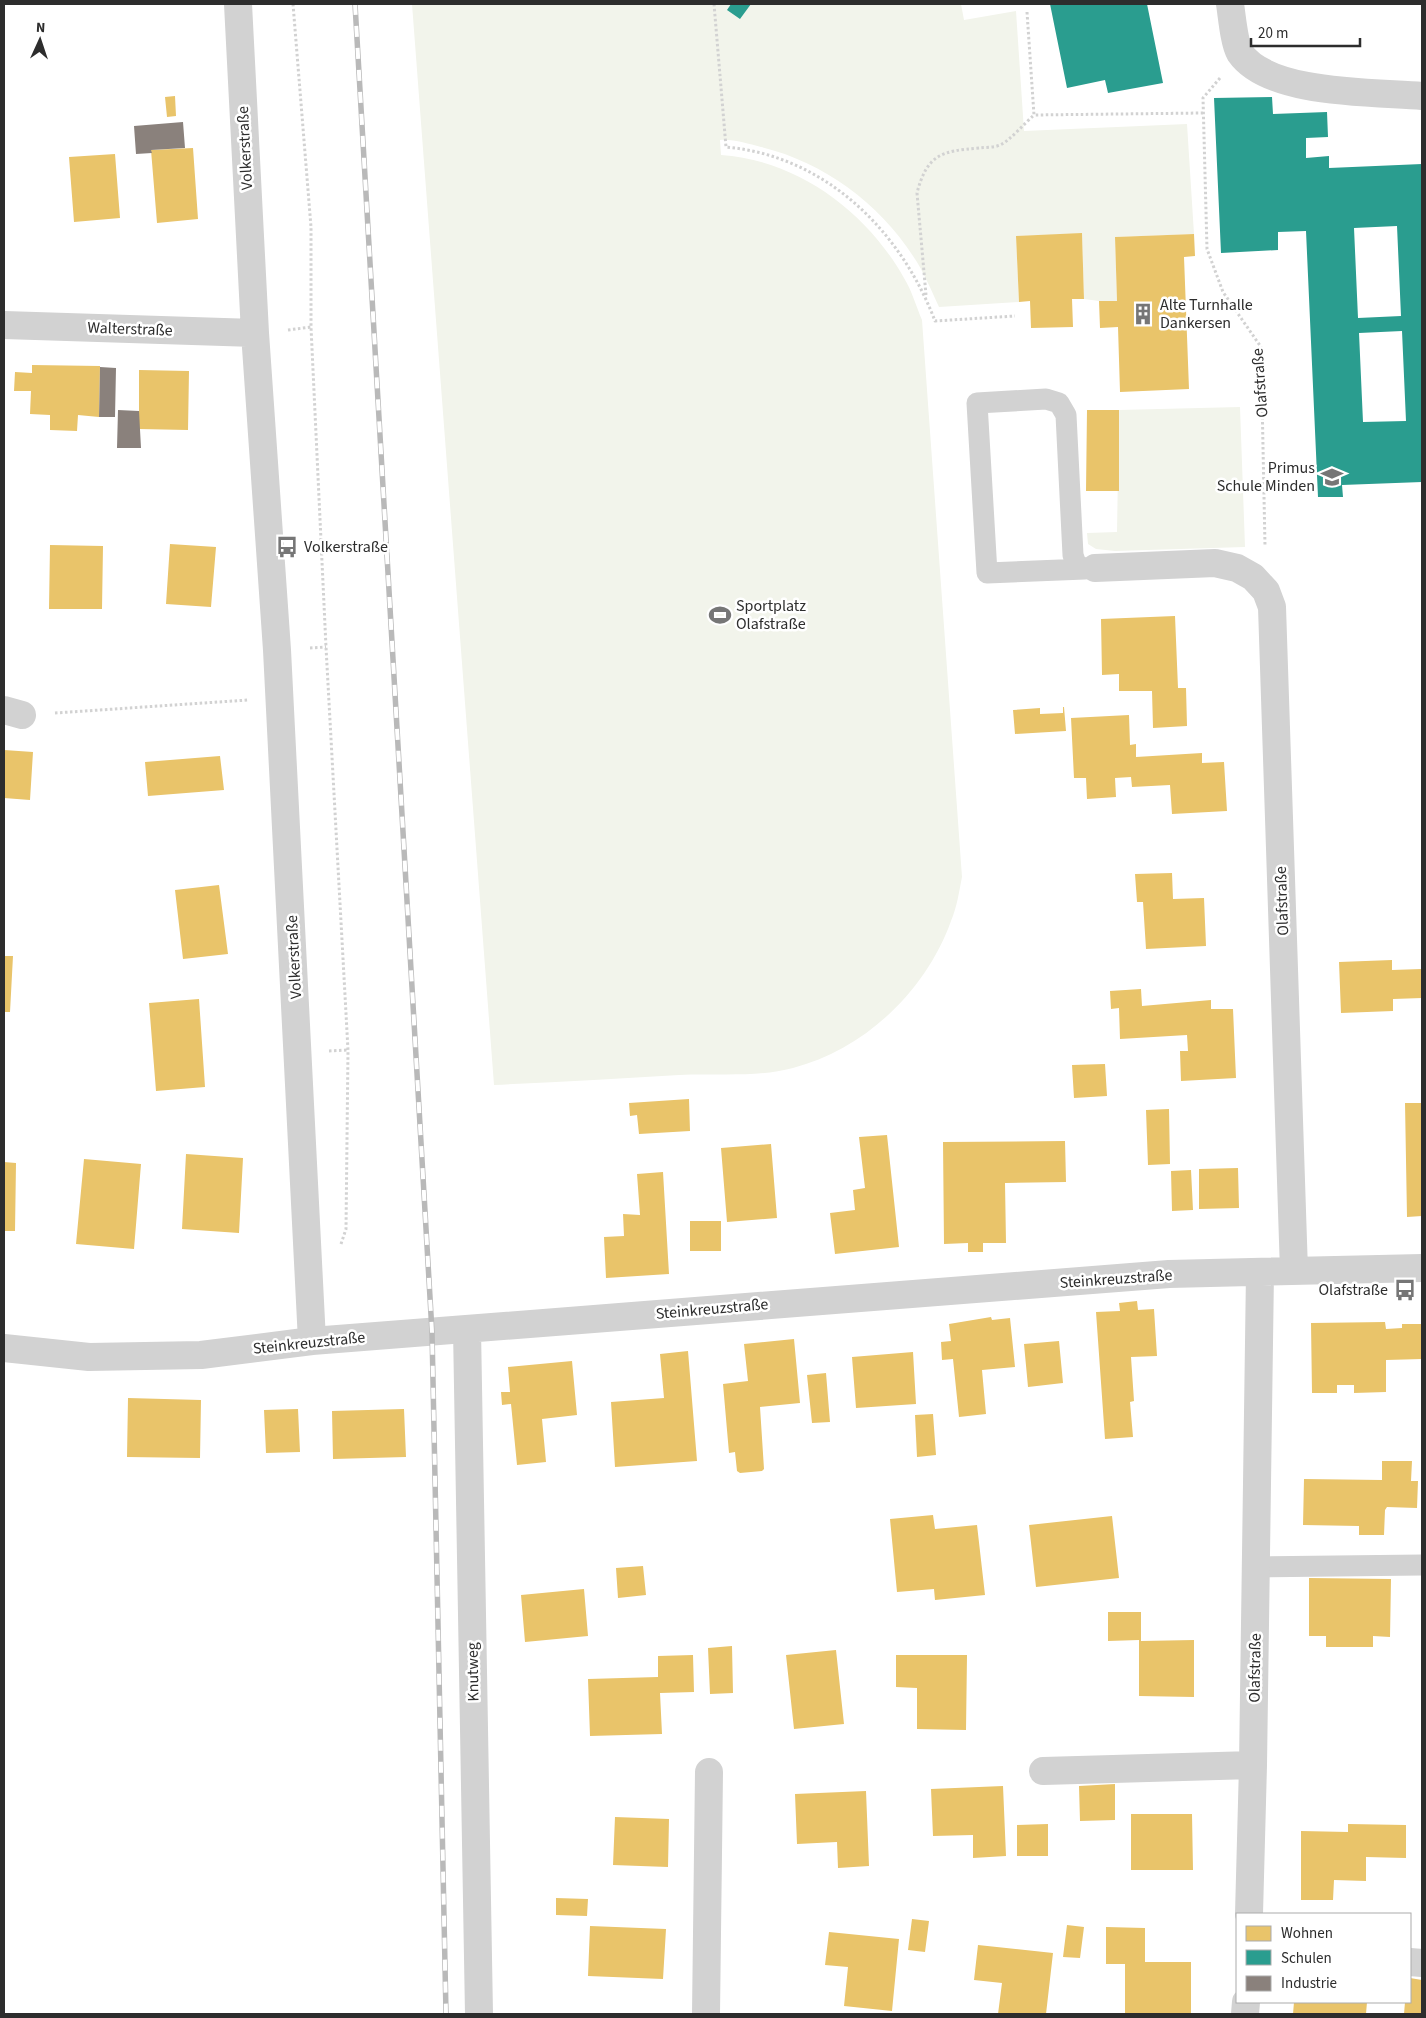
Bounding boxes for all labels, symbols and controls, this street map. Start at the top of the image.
north arrow [15,15,65,65]
scale bar [1251,15,1360,47]
text: N [35,18,46,38]
text: 20 m [1258,23,1288,44]
street label: Volkerstraße [232,105,258,191]
place label: Alte Turnhalle Dankersen [1160,294,1253,334]
building icon: Alte Turnhalle Dankersen [1130,301,1156,327]
street label: Walterstraße [87,317,173,341]
street label: Olafstraße [1247,347,1273,418]
place label: Primus Schule Minden [1217,457,1315,497]
school or university icon: Primus Schule Minden [1319,464,1345,490]
bus stop icon: Volkerstraße [274,534,300,560]
place label: Volkerstraße [304,536,388,558]
place label: Sportplatz Olafstraße [736,595,806,635]
sports icon: Sportplatz Olafstraße [707,602,733,628]
street label: Olafstraße [1270,866,1294,936]
street label: Volkerstraße [281,914,307,1000]
street label: Steinkreuzstraße [1059,1264,1173,1294]
bus stop icon: Olafstraße [1392,1277,1418,1303]
place label: Olafstraße [1318,1279,1388,1301]
street label: Steinkreuzstraße [655,1293,769,1325]
street label: Steinkreuzstraße [252,1326,366,1360]
street label: Olafstraße [1243,1633,1267,1703]
street label: Knutweg [461,1642,485,1702]
legend [1236,1913,1411,2003]
text: Wohnen [1281,1923,1333,1944]
text: Schulen [1281,1948,1332,1969]
text: Industrie [1281,1973,1337,1994]

